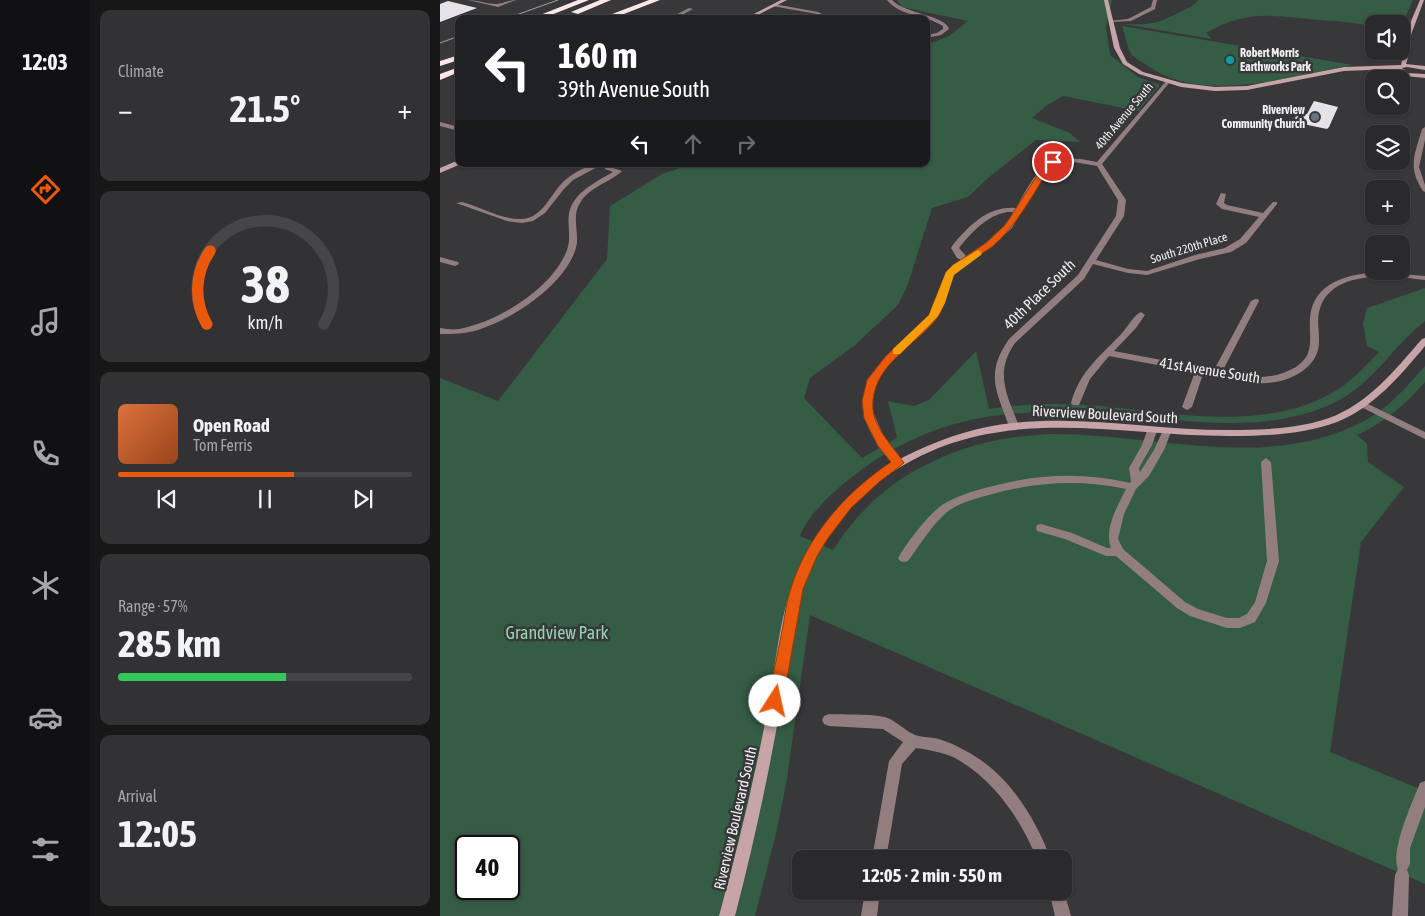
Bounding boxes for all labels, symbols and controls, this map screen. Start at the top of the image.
map controls [1365,15,1410,280]
button: sound [1365,15,1410,60]
icon: left [475,35,540,100]
text: 160 m [558,35,637,75]
place label: Robert Morris Earthworks Park [1240,46,1312,74]
text: 12:03 [22,49,68,75]
marker: Robert Morris Earthworks Park [1224,54,1236,66]
text: Climate [118,62,164,80]
button: search [1365,70,1410,115]
text: 39th Avenue South [558,76,710,102]
street label: 40th Avenue South [1092,80,1156,152]
text: 21.5° [230,87,300,130]
text: − [118,93,133,125]
text: + [397,93,412,125]
place label: Riverview Community Church [1221,103,1306,131]
marker: Riverview Community Church [1309,111,1321,123]
button: layers [1365,125,1410,170]
icon: left [626,130,654,158]
icon: ahead [679,130,707,158]
icon: right [732,130,760,158]
pin [1032,141,1074,183]
icon: arrive [1039,148,1067,176]
icon: directions [28,172,63,207]
button: + [1365,180,1410,225]
street label: South 220th Place [1149,230,1229,266]
button: − [1365,235,1410,280]
text: 38 [241,254,289,314]
street label: 40th Place South [1000,256,1078,332]
icon: music [28,304,63,339]
text: km/h [247,312,283,333]
street label: 41st Avenue South [1159,354,1261,386]
street label: Riverview Boulevard South [1032,402,1178,426]
text: Open Road [193,414,270,436]
icon: phone [28,436,63,471]
text: Tom Ferris [193,436,252,454]
icon: previous [153,485,181,513]
icon: pause [251,485,279,513]
icon: next [349,485,377,513]
icon: climate [28,568,63,603]
text: Range · 57% [118,597,188,615]
text: 285 km [118,622,221,665]
park label: Grandview Park [506,622,609,643]
position arrow [748,674,800,726]
icon: car [28,700,63,735]
street label: Riverview Boulevard South [710,745,760,891]
text: Arrival [118,787,157,805]
text: 12:05 [118,812,197,855]
icon: filters [28,832,63,867]
speed limit sign: 40 [455,835,520,900]
text: 12:05 · 2 min · 550 m [862,864,1002,886]

